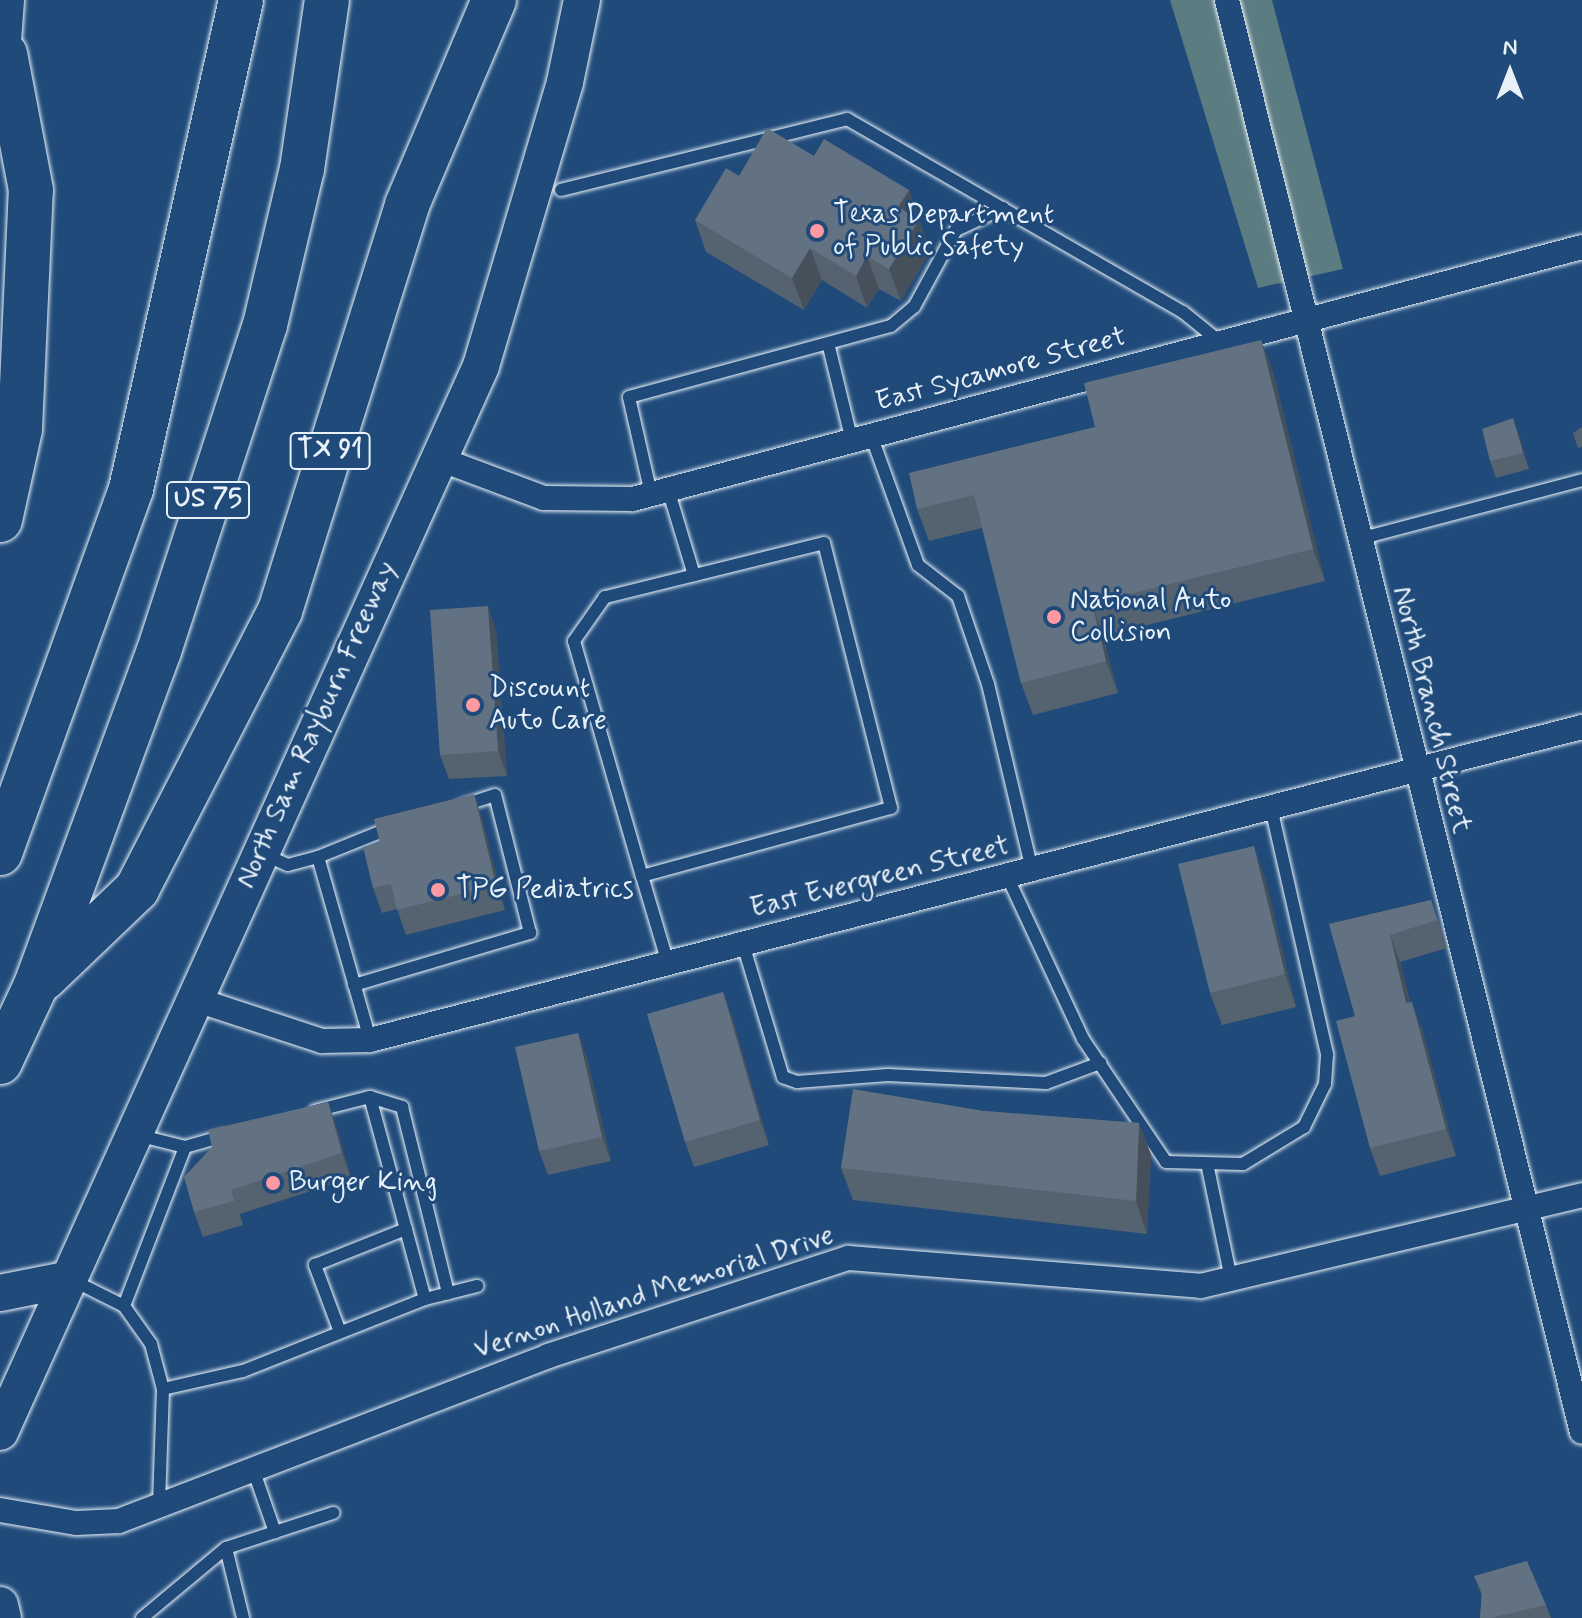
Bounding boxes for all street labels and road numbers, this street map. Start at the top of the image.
street label: East Sycamore Street [873,321,1129,419]
road number: TX 91 [288,429,372,473]
road number: US 75 [166,478,250,522]
street label: North Sam Rayburn Freeway [231,561,403,889]
street label: North Branch Street [1384,583,1478,837]
street label: East Evergreen Street [748,830,1012,926]
street label: Vernon Holland Memorial Drive [471,1219,837,1367]

